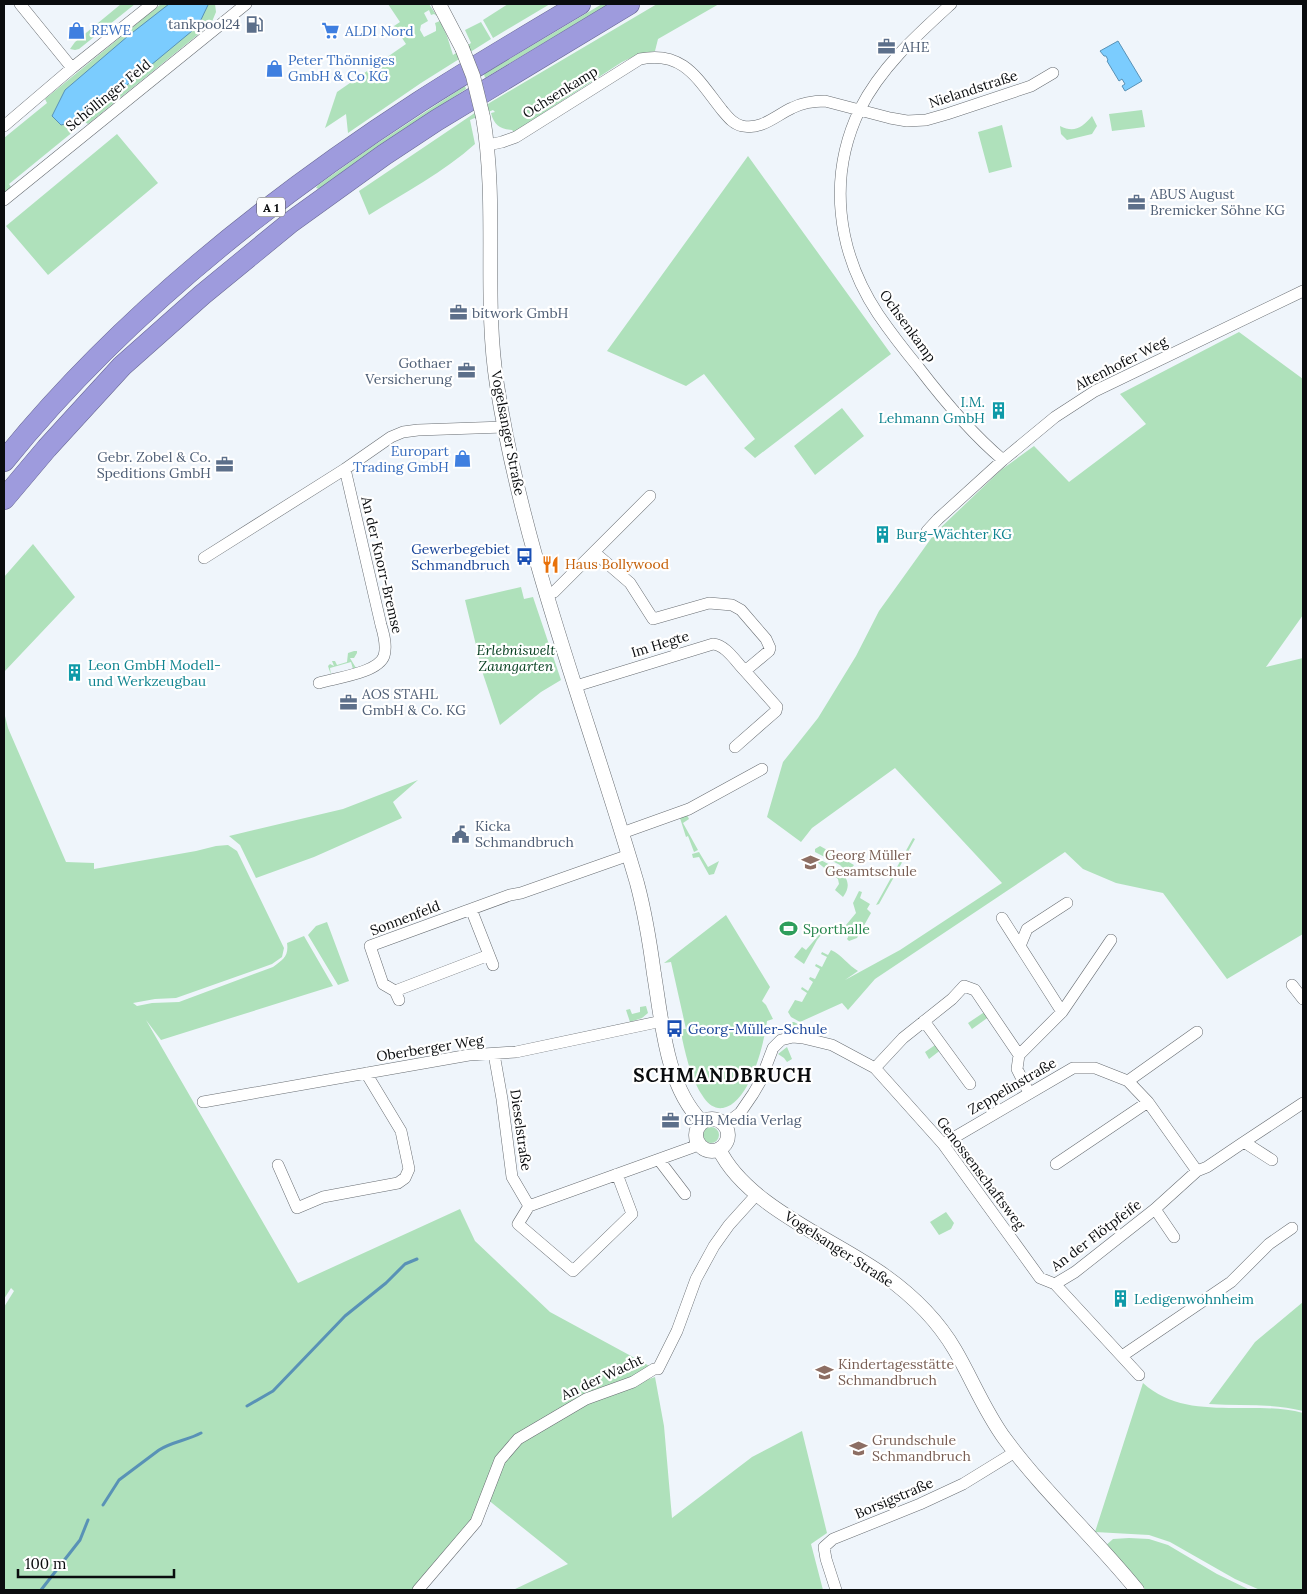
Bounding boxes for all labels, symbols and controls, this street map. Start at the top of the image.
fuel station icon: tankpool24 [244,14,264,34]
place label: tankpool24 [168,15,240,33]
shop icon: REWE [67,20,87,40]
place label: REWE [91,21,131,39]
supermarket icon: ALDI Nord [321,21,341,41]
place label: ALDI Nord [344,22,414,40]
office icon: AHE [877,37,897,57]
place label: AHE [900,38,930,56]
place label: Peter Thönniges GmbH & Co KG [288,51,395,85]
street label: Schöllinger Feld [62,55,154,135]
shop icon: Peter Thönniges GmbH & Co KG [264,58,284,78]
street label: Ochsenkamp [519,62,601,122]
street label: Nielandstraße [926,66,1020,112]
place label: ABUS August Bremicker Söhne KG [1149,185,1285,219]
office icon: ABUS August Bremicker Söhne KG [1126,192,1146,212]
road number: A 1 [257,198,285,216]
street label: Ochsenkamp [876,286,940,366]
office icon: bitwork GmbH [448,303,468,323]
place label: bitwork GmbH [472,304,568,322]
street label: Altenhofer Weg [1071,332,1170,394]
place label: Gothaer Versicherung [364,354,452,388]
office icon: Gothaer Versicherung [456,361,476,381]
street label: Vogelsanger Straße [487,368,529,497]
place label: I.M. Lehmann GmbH [879,393,985,427]
building icon: I.M. Lehmann GmbH [989,400,1009,420]
place label: Europart Trading GmbH [353,442,450,476]
place label: Gebr. Zobel & Co. Speditions GmbH [97,448,211,482]
shop icon: Europart Trading GmbH [453,449,473,469]
office icon: Gebr. Zobel & Co. Speditions GmbH [215,455,235,475]
street label: An der Knorr-Bremse [357,494,407,636]
building icon: Burg-Wächter KG [872,524,892,544]
place label: Burg-Wächter KG [896,525,1012,543]
place label: Gewerbegebiet Schmandbruch [411,540,511,574]
bus stop icon: Gewerbegebiet Schmandbruch [514,547,534,567]
restaurant icon: Haus Bollywood [541,554,561,574]
place label: Haus Bollywood [565,555,669,573]
street label: Im Hegte [629,627,692,661]
park label: Erlebniswelt Zaungarten [477,641,556,675]
place label: Leon GmbH Modell- und Werkzeugbau [88,656,221,690]
building icon: Leon GmbH Modell- und Werkzeugbau [64,663,84,683]
place label: AOS STAHL GmbH & Co. KG [361,685,466,719]
office icon: AOS STAHL GmbH & Co. KG [338,692,358,712]
place label: Kicka Schmandbruch [475,817,574,851]
public building icon: Kicka Schmandbruch [451,824,471,844]
place label: Georg Müller Gesamtschule [825,846,917,880]
school or university icon: Georg Müller Gesamtschule [801,853,821,873]
street label: Sonnenfeld [367,896,443,940]
sports icon: Sporthalle [779,919,799,939]
place label: Sporthalle [803,920,870,938]
bus stop icon: Georg-Müller-Schule [664,1019,684,1039]
place label: Georg-Müller-Schule [688,1020,828,1038]
street label: Oberberger Weg [375,1031,485,1065]
street label: Zeppelinstraße [965,1053,1060,1119]
district label: SCHMANDBRUCH [633,1063,813,1087]
street label: Dieselstraße [506,1088,536,1172]
office icon: CHB Media Verlag [660,1110,680,1130]
place label: CHB Media Verlag [684,1111,802,1129]
street label: Genossenschaftsweg [933,1113,1029,1233]
street label: An der Flötpfeife [1046,1195,1145,1275]
street label: Vogelsanger Straße [780,1206,897,1291]
building icon: Ledigenwohnheim [1110,1289,1130,1309]
place label: Ledigenwohnheim [1134,1290,1254,1308]
street label: An der Wacht [557,1350,646,1404]
place label: Kindertagesstätte Schmandbruch [838,1355,954,1389]
school or university icon: Kindertagesstätte Schmandbruch [814,1362,834,1382]
place label: Grundschule Schmandbruch [872,1431,971,1465]
school or university icon: Grundschule Schmandbruch [848,1438,868,1458]
street label: Borsigstraße [852,1473,936,1523]
scale bar [18,1546,174,1578]
text: 100 m [25,1554,66,1573]

